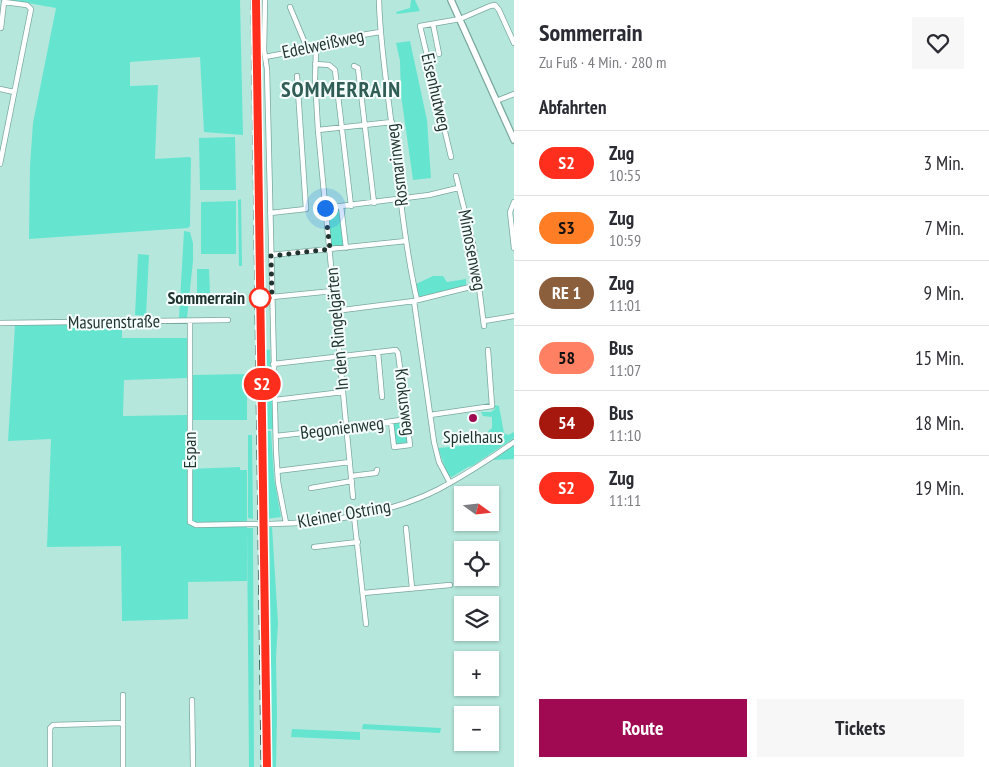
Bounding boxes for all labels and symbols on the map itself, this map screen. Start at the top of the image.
street label: Edelweißweg [280,24,366,63]
street label: Eisenhutweg [416,51,457,133]
district label: SOMMERRAIN [281,75,401,103]
street label: Rosmarinweg [380,122,413,208]
your location [313,196,338,221]
street label: Mimosenweg [453,208,492,292]
street label: In den Ringelgärten [320,267,353,391]
place label: Sommerrain [167,286,245,309]
marker: Sommerrain [249,287,271,309]
street label: Masurenstraße [68,309,160,334]
street label: Krokusweg [390,367,421,437]
line badge: S2 [240,368,284,400]
street label: Begonienweg [299,411,385,444]
marker: Spielhaus [467,412,479,424]
place label: Spielhaus [443,425,503,448]
street label: Espan [178,432,201,468]
north arrow [454,486,499,531]
street label: Kleiner Ostring [296,494,392,533]

